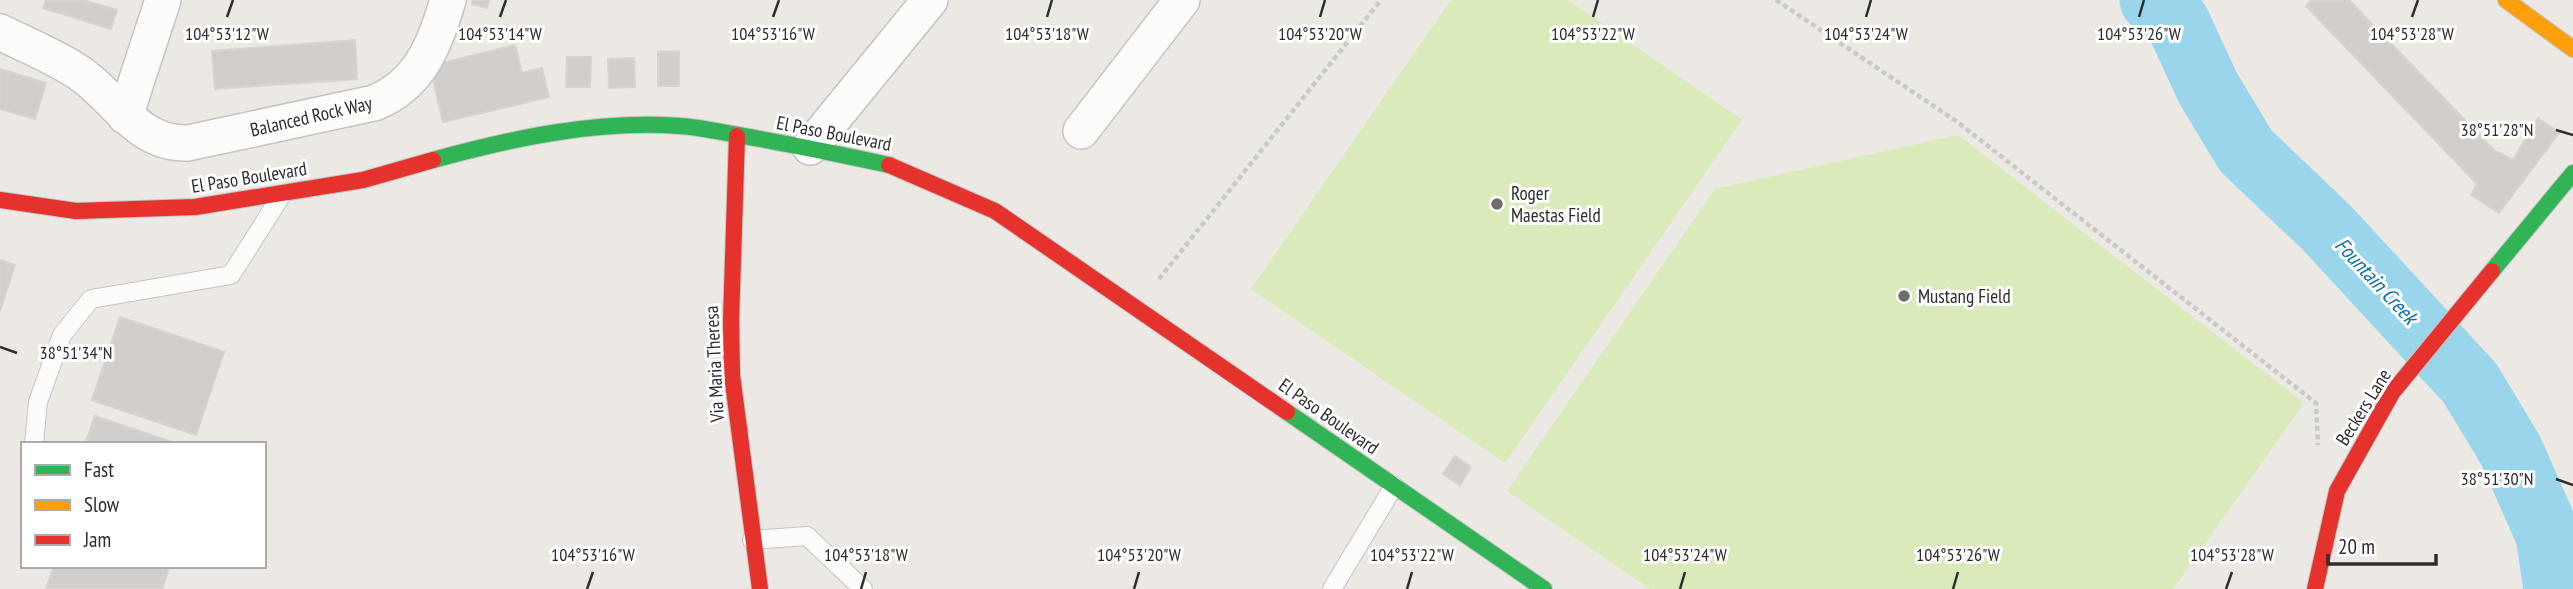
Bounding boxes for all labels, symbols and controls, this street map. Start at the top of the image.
text: 104°53'12"W [185,22,269,45]
text: 104°53'14"W [458,22,542,45]
text: 104°53'16"W [731,22,815,45]
text: 104°53'18"W [1005,22,1089,45]
text: 104°53'20"W [1278,22,1362,45]
text: 104°53'22"W [1551,22,1635,45]
text: 104°53'24"W [1824,22,1908,45]
text: 104°53'26"W [2097,22,2181,45]
text: 104°53'28"W [2370,22,2454,45]
street label: Balanced Rock Way [248,90,375,142]
street label: El Paso Boulevard [774,110,894,156]
text: 38°51'28"N [2461,118,2533,141]
street label: El Paso Boulevard [189,156,309,198]
place label: Roger Maestas Field [1511,181,1601,227]
marker: Roger Maestas Field [1489,196,1505,212]
water label: Fountain Creek [2329,232,2425,332]
place label: Mustang Field [1918,284,2011,308]
marker: Mustang Field [1896,288,1912,304]
street label: Via Maria Theresa [699,305,729,424]
text: 38°51'34"N [40,341,112,364]
street label: Beckers Lane [2330,364,2396,450]
street label: El Paso Boulevard [1274,373,1384,459]
legend [21,442,266,568]
text: Fast [84,456,114,483]
text: 38°51'30"N [2461,467,2533,490]
text: Slow [84,491,120,518]
scale bar [2328,522,2436,566]
text: Jam [83,526,111,553]
text: 20 m [2338,533,2375,560]
text: 104°53'16"W [551,543,635,566]
text: 104°53'18"W [824,543,908,566]
text: 104°53'20"W [1097,543,1181,566]
text: 104°53'22"W [1370,543,1454,566]
text: 104°53'24"W [1643,543,1727,566]
text: 104°53'26"W [1916,543,2000,566]
text: 104°53'28"W [2190,543,2274,566]

